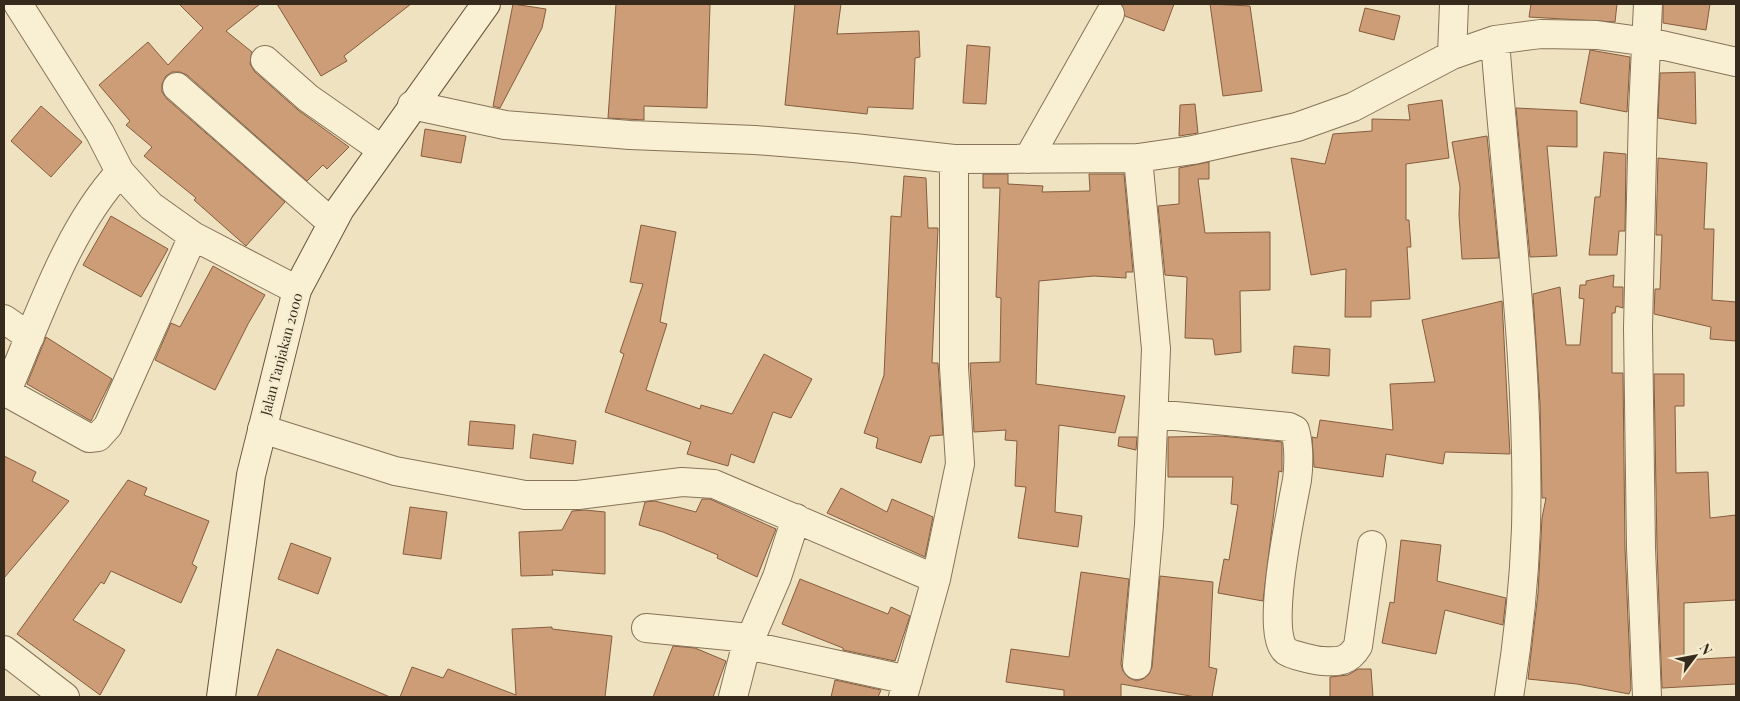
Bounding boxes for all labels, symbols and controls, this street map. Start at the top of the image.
street label: Jalan Tanjakan 2000 [255,290,307,419]
north arrow [1670,631,1720,681]
text: N [1696,640,1717,658]

